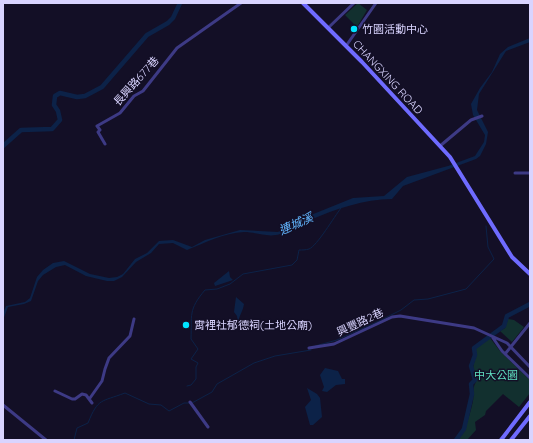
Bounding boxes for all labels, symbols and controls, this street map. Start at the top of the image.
place label: 竹園活動中心 [362,22,428,36]
marker: 竹園活動中心 [349,24,359,34]
street label: CHANGXING ROAD [350,37,426,117]
street label: 長興路677巷 [110,54,162,108]
water label: 連城溪 [276,209,317,238]
street label: 興豐路2巷 [334,305,386,339]
place label: 霄裡社郁德祠(土地公廟) [194,318,312,332]
marker: 霄裡社郁德祠(土地公廟) [181,320,191,330]
park label: 中大公園 [474,368,518,382]

